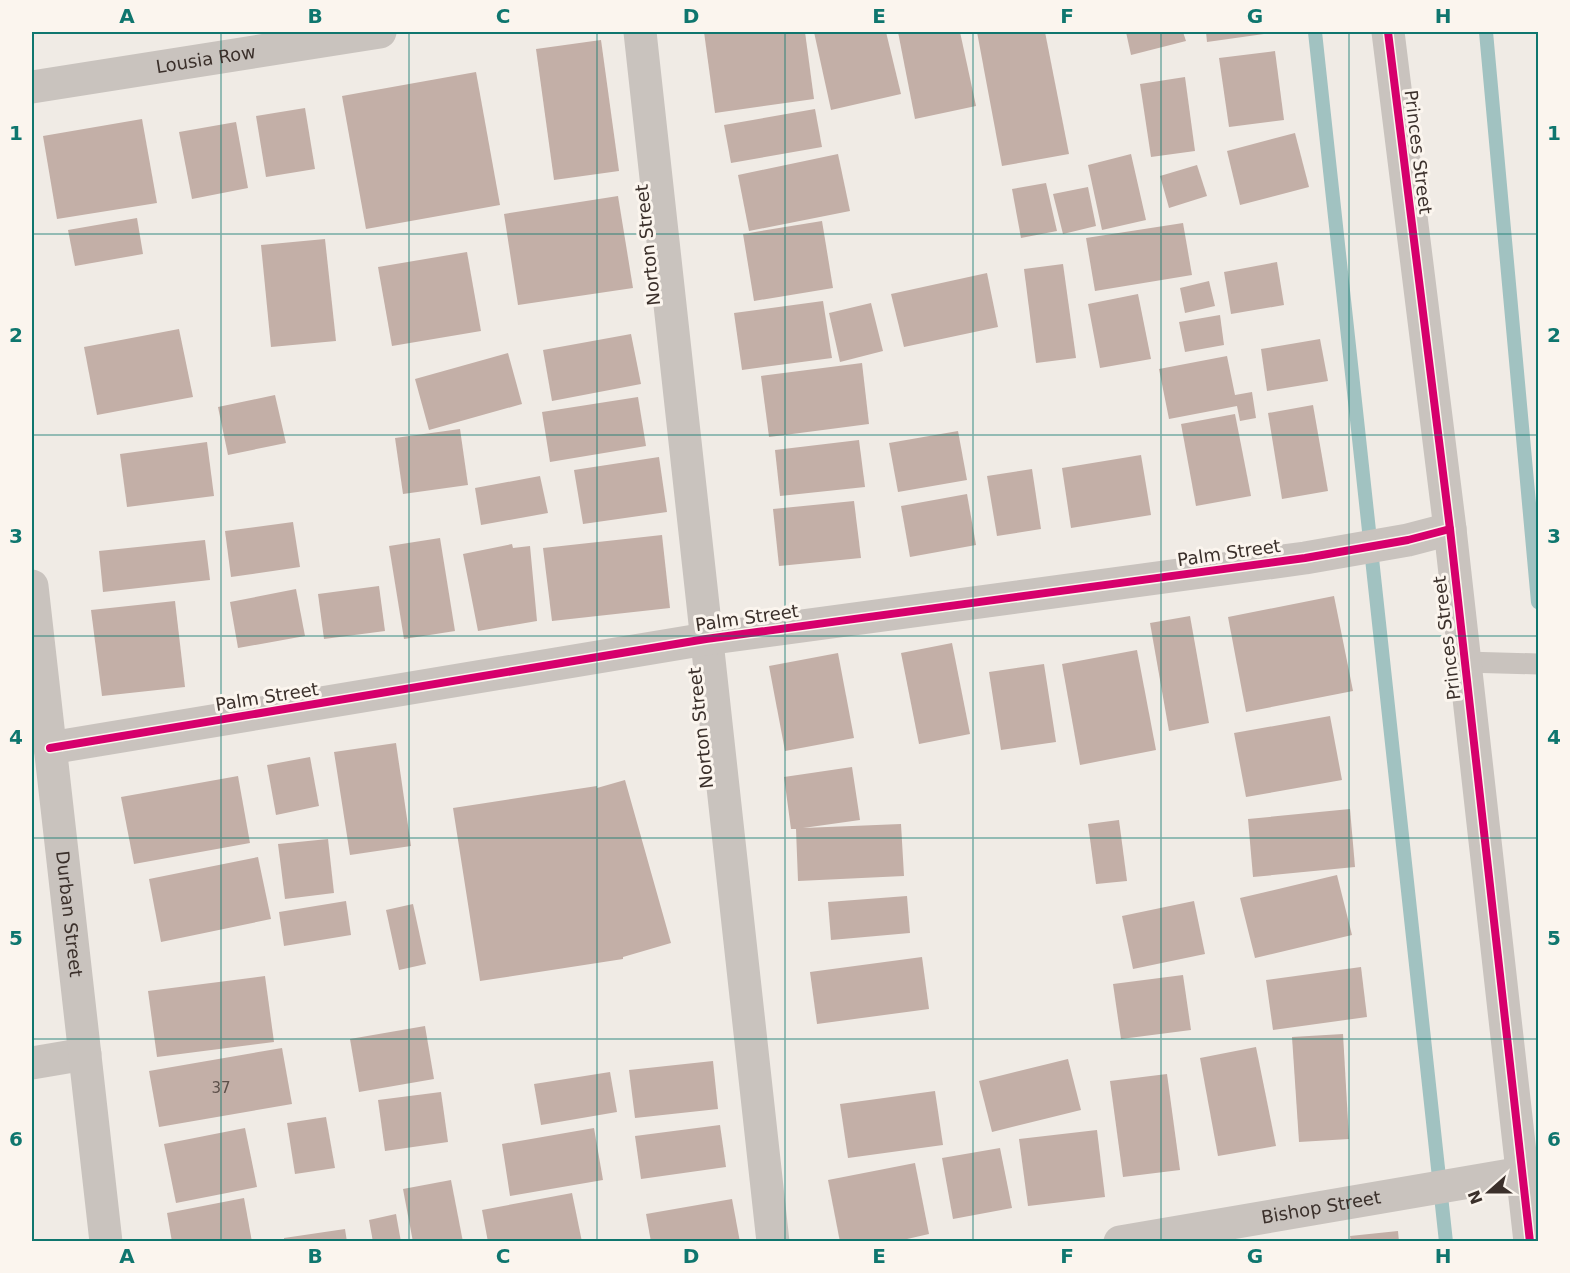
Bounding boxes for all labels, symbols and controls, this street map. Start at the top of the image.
text: A [119,4,135,28]
text: B [307,4,323,28]
text: C [496,4,510,28]
text: D [683,4,699,28]
text: E [872,4,886,28]
text: F [1060,4,1074,28]
text: G [1247,4,1263,28]
text: H [1435,4,1451,28]
street label: Lousia Row [154,41,257,77]
street label: Princes Street [1400,89,1437,215]
text: 1 [9,121,23,145]
text: 1 [1547,121,1561,145]
street label: Norton Street [631,183,664,307]
text: 2 [9,323,23,347]
text: 2 [1547,323,1561,347]
text: 3 [9,524,23,548]
text: 3 [1547,524,1561,548]
street label: Palm Street [1176,535,1282,570]
street label: Princes Street [1428,575,1465,701]
street label: Palm Street [694,600,800,635]
street label: Norton Street [684,666,717,790]
street label: Palm Street [214,678,320,715]
text: 4 [9,725,23,749]
text: 4 [1547,725,1561,749]
street label: Durban Street [52,850,87,978]
text: 5 [9,926,23,950]
text: 5 [1547,926,1561,950]
house number: 37 [211,1079,231,1097]
text: 6 [9,1127,23,1151]
text: 6 [1547,1127,1561,1151]
north arrow [1459,1162,1519,1222]
street label: Bishop Street [1260,1186,1382,1228]
text: N [1464,1188,1487,1207]
text: A [119,1244,135,1268]
text: B [307,1244,323,1268]
text: C [496,1244,510,1268]
text: D [683,1244,699,1268]
text: E [872,1244,886,1268]
text: F [1060,1244,1074,1268]
text: G [1247,1244,1263,1268]
text: H [1435,1244,1451,1268]

